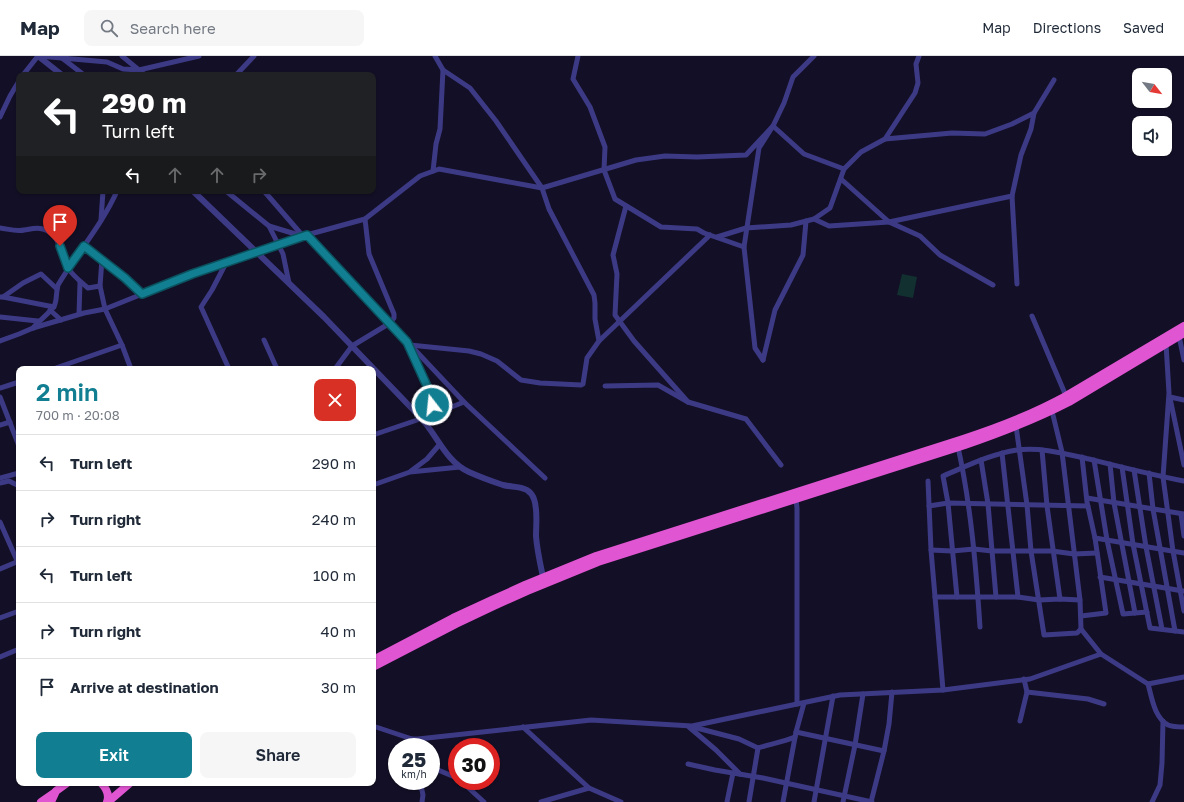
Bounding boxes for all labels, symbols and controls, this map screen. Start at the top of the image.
search box [84,10,364,46]
text: Map [20,16,60,39]
icon: search [98,17,120,39]
text: Search here [130,19,216,37]
text: Map [982,19,1011,36]
text: Directions [1033,19,1101,36]
text: Saved [1123,19,1164,36]
north arrow [1132,68,1172,108]
map controls [1132,68,1172,156]
text: 290 m [102,86,187,119]
icon: left [36,88,88,140]
button: sound [1132,116,1172,156]
text: Turn left [102,120,175,142]
icon: left [122,164,144,186]
icon: ahead [164,164,186,186]
icon: ahead [206,164,228,186]
icon: right [248,164,270,186]
pin [43,205,77,246]
icon: arrive [49,211,71,233]
text: 2 min [36,377,98,406]
button: close [314,379,356,421]
position arrow [411,384,453,426]
text: 700 m · 20:08 [36,407,120,423]
icon: left [36,452,58,474]
text: Turn left [70,454,132,472]
text: 290 m [312,454,356,472]
icon: right [36,508,58,530]
text: Turn right [70,510,141,528]
text: 240 m [312,510,356,528]
icon: left [36,564,58,586]
text: Turn left [70,566,132,584]
text: 100 m [313,566,356,584]
icon: right [36,620,58,642]
text: Turn right [70,622,141,640]
text: 40 m [321,622,356,640]
icon: arrive [36,676,58,698]
text: Arrive at destination [70,678,219,696]
text: 30 m [321,678,356,696]
button: Exit [36,732,192,778]
button: Share [200,732,356,778]
speed limit sign: 30 [448,738,500,790]
text: 25 [402,747,426,771]
text: km/h [401,768,427,780]

